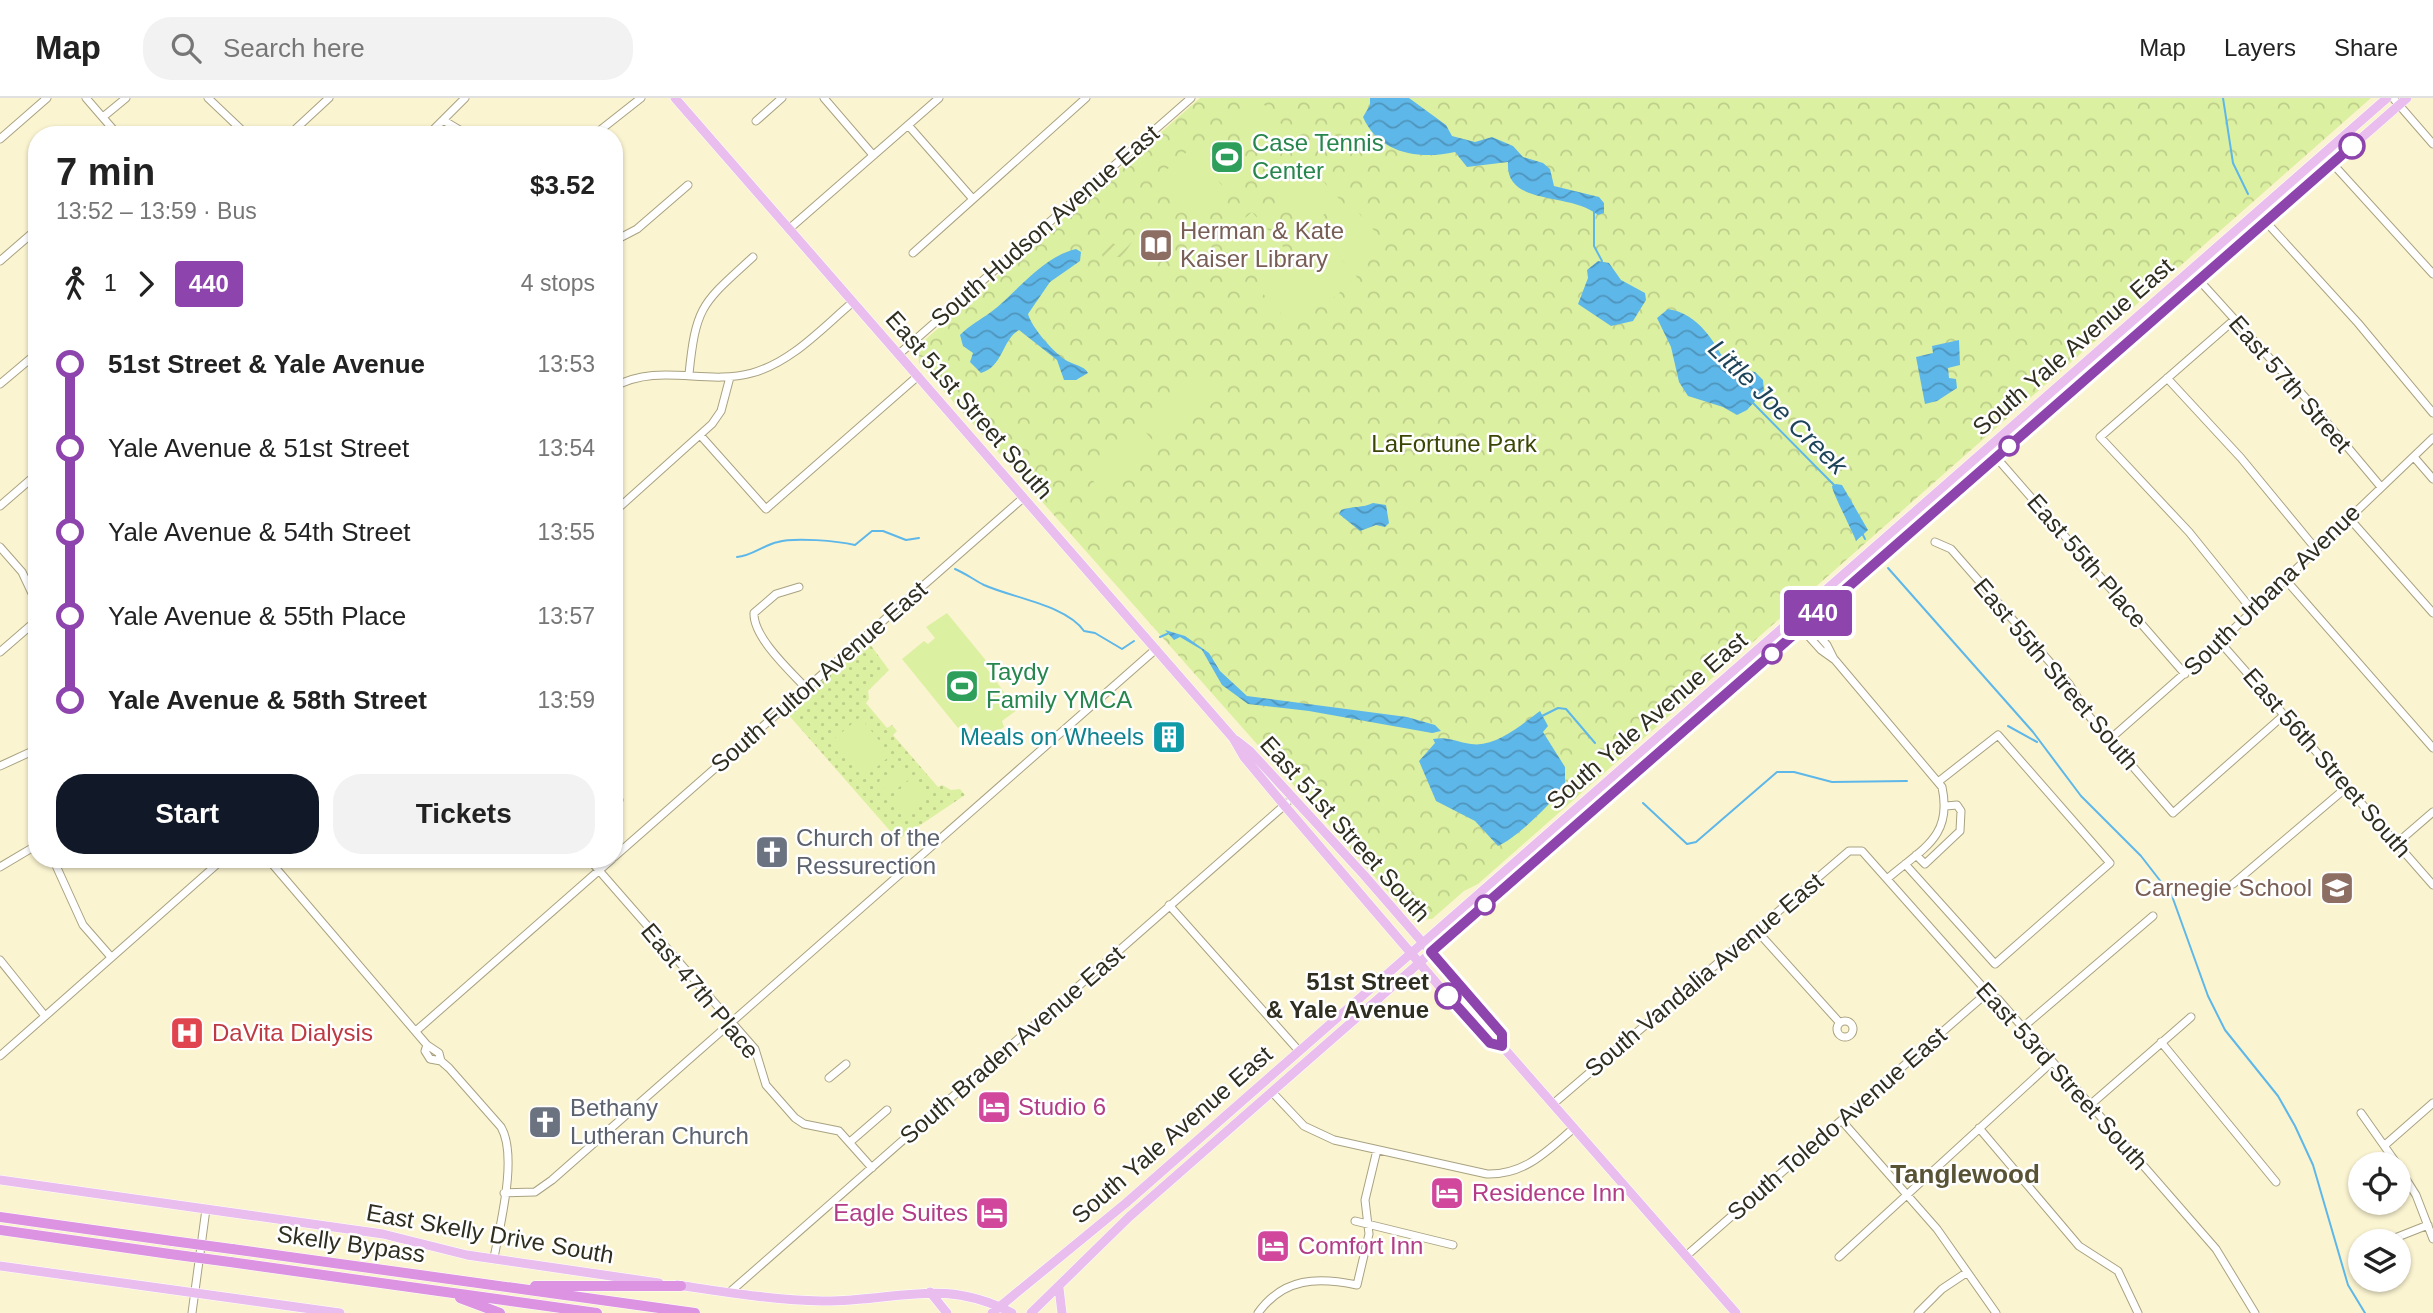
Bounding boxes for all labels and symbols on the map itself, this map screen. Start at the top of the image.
street label: South Hudson Avenue East [925,119,1164,332]
place label: Case Tennis Center [1252,129,1384,184]
unlabelled marker [2339,133,2365,159]
sports icon: Case Tennis Center [1208,138,1246,176]
place label: Herman & Kate Kaiser Library [1180,217,1344,272]
library icon: Herman & Kate Kaiser Library [1137,226,1175,264]
street label: South Yale Avenue East [1967,252,2178,441]
street label: East 51st Street South [880,305,1058,504]
street label: East 57th Street [2224,310,2357,458]
water label: Little Joe Creek [1703,333,1855,482]
park label: LaFortune Park [1371,430,1538,457]
unlabelled marker [1999,436,2019,456]
street label: East 55th Place [2022,488,2153,633]
street label: South Urbana Avenue [2178,499,2365,681]
street label: East 55th Street South [1968,573,2144,775]
street label: South Fulton Avenue East [705,575,932,778]
line badge: 440 [1778,590,1858,636]
street label: South Yale Avenue East [1541,626,1752,815]
unlabelled marker [1762,644,1782,664]
place label: Taydy Family YMCA [986,658,1132,713]
street label: East 56th Street South [2238,663,2417,863]
sports icon: Taydy Family YMCA [943,667,981,705]
building icon: Meals on Wheels [1150,718,1188,756]
place label: Meals on Wheels [960,723,1144,750]
street label: East 51st Street South [1255,730,1436,927]
place label: Church of the Ressurection [796,824,940,879]
church icon: Church of the Ressurection [753,833,791,871]
street label: South Vandalia Avenue East [1579,867,1828,1082]
school or university icon: Carnegie School [2318,869,2356,907]
place label: Carnegie School [2135,874,2312,901]
unlabelled marker [1475,895,1495,915]
street label: East 47th Place [636,918,765,1064]
street label: South Braden Avenue East [894,940,1129,1149]
place label: 51st Street & Yale Avenue [1266,968,1429,1023]
street label: East 53rd Street South [1971,976,2154,1175]
marker: 51st Street & Yale Avenue [1435,983,1461,1009]
hospital icon: DaVita Dialysis [168,1014,206,1052]
place label: DaVita Dialysis [212,1019,373,1046]
street label: South Toledo Avenue East [1722,1021,1952,1226]
street label: South Yale Avenue East [1066,1040,1277,1229]
hotel icon: Studio 6 [975,1088,1013,1126]
place label: Studio 6 [1018,1093,1106,1120]
place label: Bethany Lutheran Church [570,1094,749,1149]
church icon: Bethany Lutheran Church [526,1103,564,1141]
district label: Tanglewood [1890,1159,2040,1189]
hotel icon: Residence Inn [1428,1174,1466,1212]
place label: Residence Inn [1472,1179,1625,1206]
hotel icon: Eagle Suites [973,1194,1011,1232]
street label: East Skelly Drive South [364,1198,616,1269]
place label: Eagle Suites [833,1199,968,1226]
street label: Skelly Bypass [275,1220,427,1267]
hotel icon: Comfort Inn [1254,1227,1292,1265]
place label: Comfort Inn [1298,1232,1423,1259]

